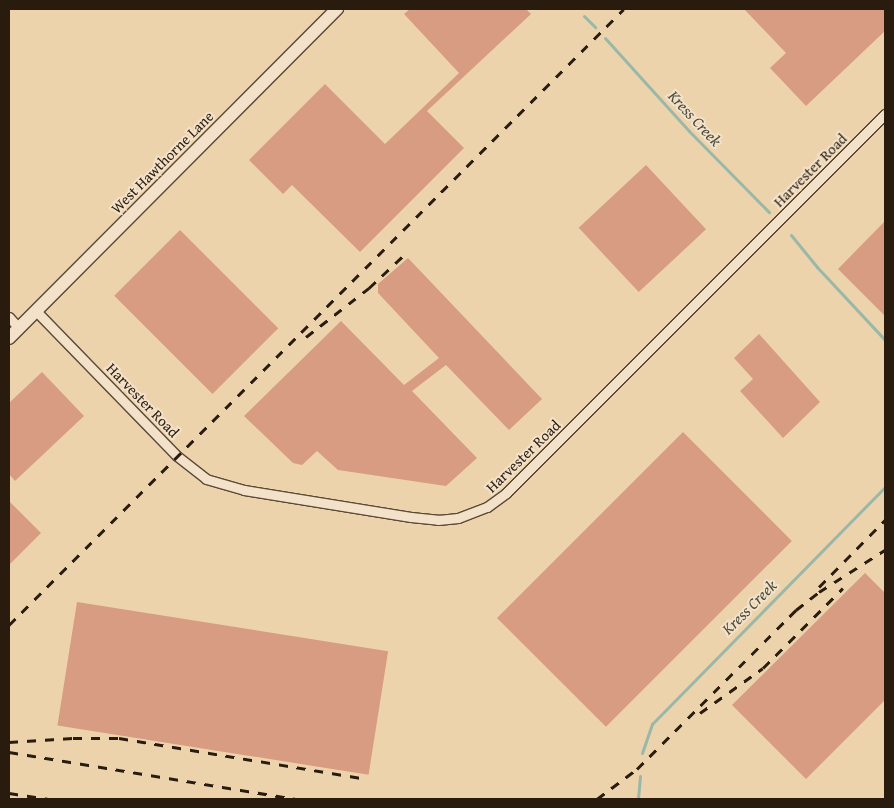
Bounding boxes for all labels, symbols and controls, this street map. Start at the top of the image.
water label: Kress Creek [664,86,726,150]
street label: West Hawthorne Lane [107,107,217,217]
street label: Harvester Road [770,130,850,210]
street label: Harvester Road [103,359,183,441]
street label: Harvester Road [482,416,564,496]
water label: Kress Creek [718,576,780,638]

